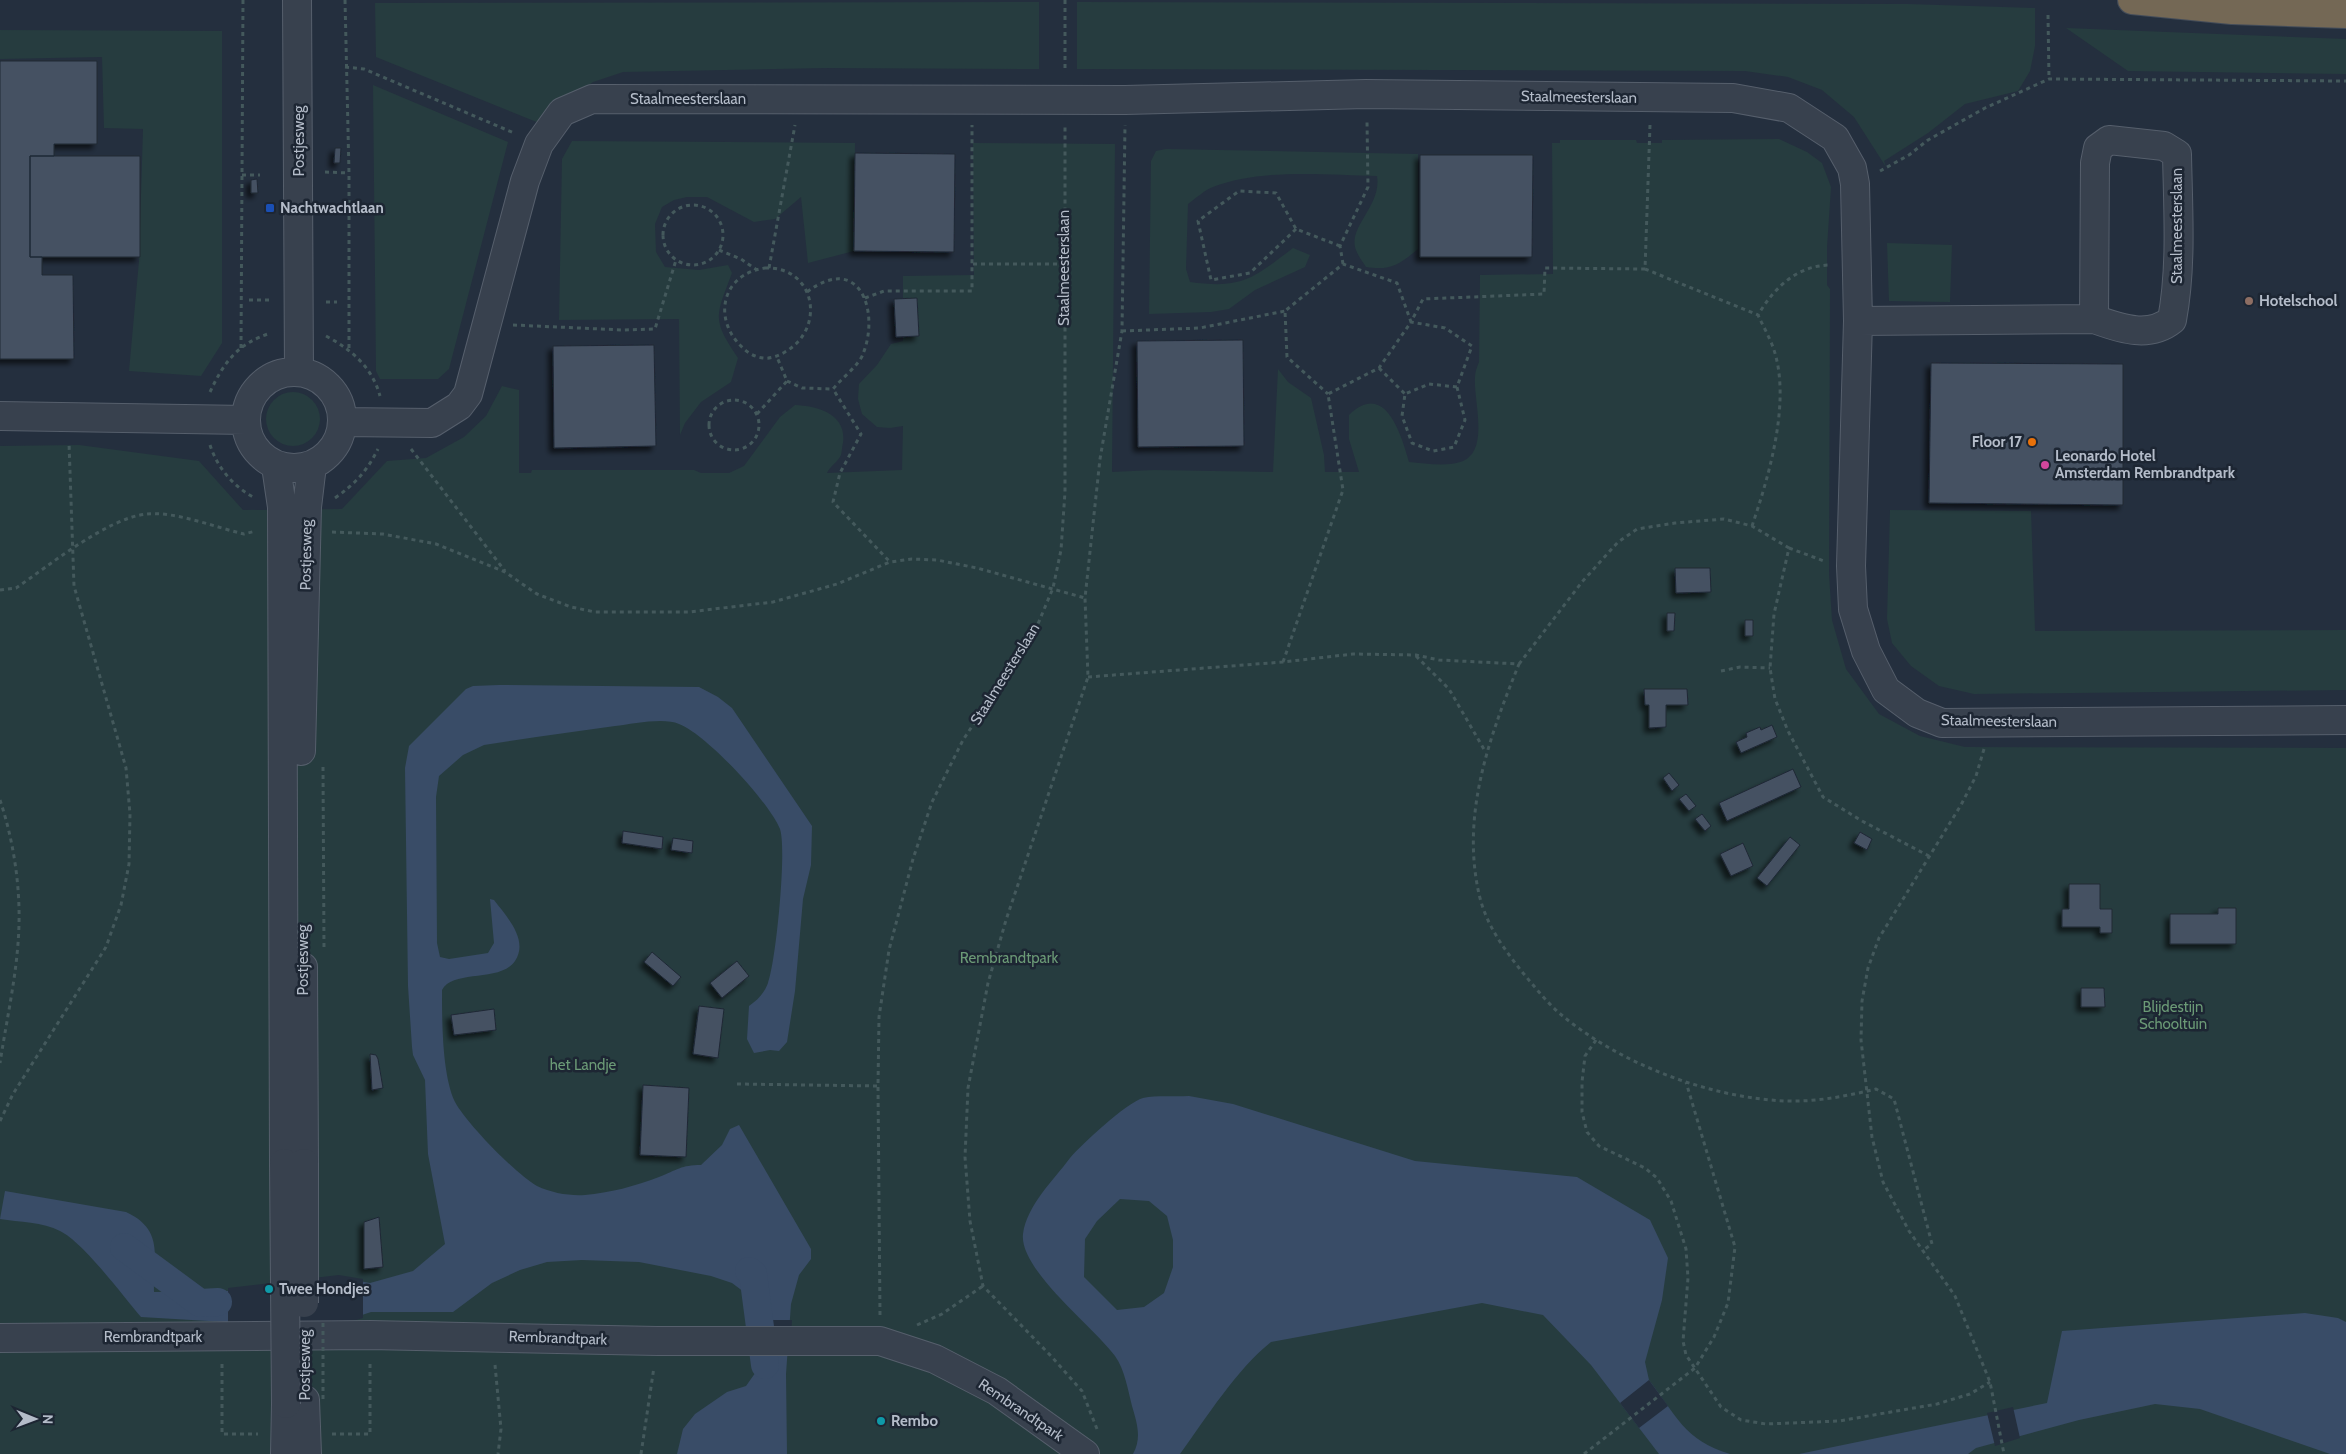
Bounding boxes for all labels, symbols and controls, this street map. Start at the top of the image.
street label: Staalmeesterslaan [1521,87,1637,107]
street label: Staalmeesterslaan [630,90,746,108]
street label: Postjesweg [290,105,308,176]
street label: Staalmeesterslaan [2168,168,2186,284]
place label: Nachtwachtlaan [280,199,384,217]
marker: Nachtwachtlaan [264,202,276,214]
street label: Staalmeesterslaan [1055,210,1073,326]
place label: Hotelschool [2259,292,2338,310]
marker: Hotelschool [2243,295,2255,307]
place label: Floor 17 [1972,433,2022,451]
marker: Floor 17 [2026,436,2038,448]
place label: Leonardo Hotel Amsterdam Rembrandtpark [2055,447,2236,482]
marker: Leonardo Hotel Amsterdam Rembrandtpark [2039,459,2051,471]
street label: Postjesweg [296,519,316,591]
street label: Staalmeesterslaan [967,620,1043,728]
street label: Staalmeesterslaan [1941,711,2057,731]
street label: Postjesweg [294,924,312,995]
park label: Rembrandtpark [960,949,1059,967]
park label: Blijdestijn Schooltuin [2139,998,2207,1033]
park label: het Landje [550,1056,617,1074]
place label: Twee Hondjes [279,1280,370,1298]
marker: Twee Hondjes [263,1283,275,1295]
street label: Rembrandtpark [508,1327,608,1349]
street label: Rembrandtpark [104,1328,203,1346]
street label: Postjesweg [296,1329,314,1400]
street label: Rembrandtpark [975,1375,1067,1445]
north arrow [10,1394,60,1444]
place label: Rembo [891,1412,938,1430]
text: N [39,1414,57,1424]
marker: Rembo [875,1415,887,1427]

